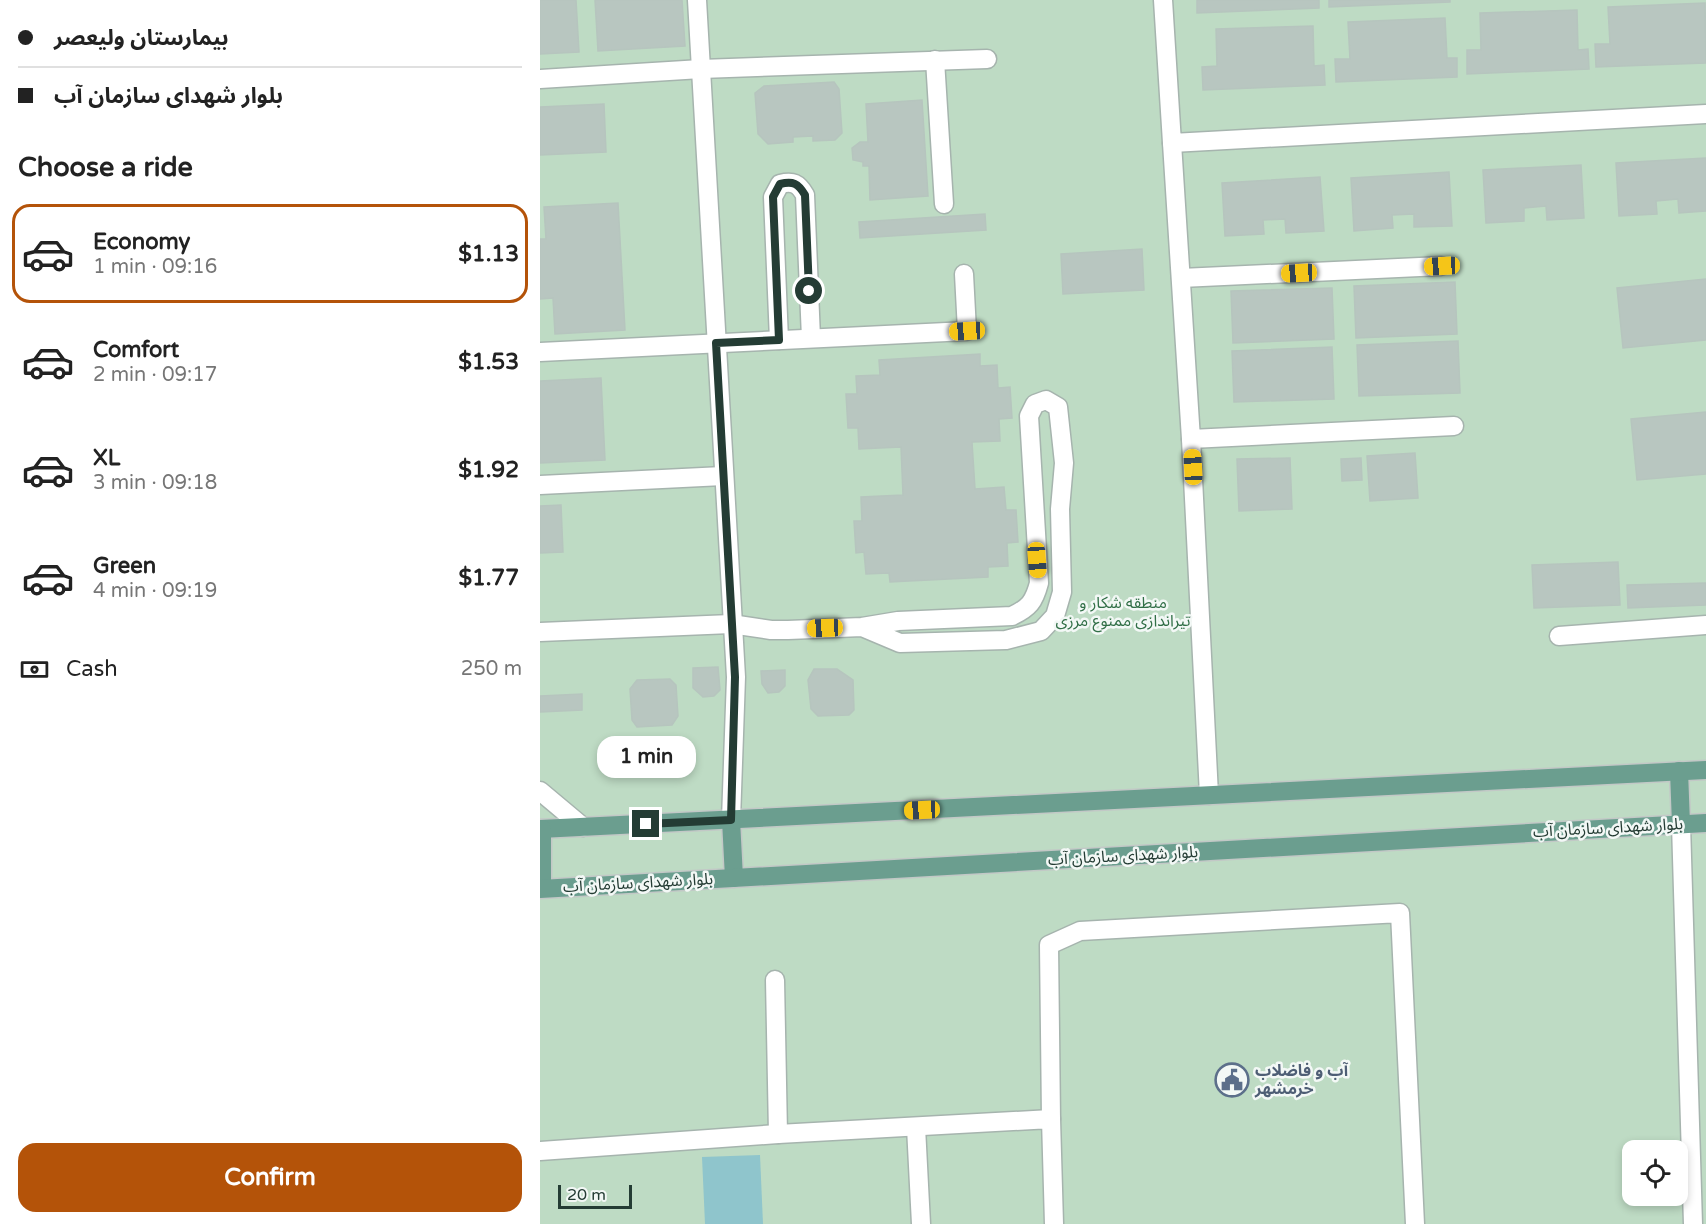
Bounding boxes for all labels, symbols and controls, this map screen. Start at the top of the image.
text: بیمارستان ولیعصر [54,25,229,51]
text: بلوار شهدای سازمان آب [54,83,283,109]
text: Choose a ride [18,151,193,184]
icon: car [21,227,75,281]
text: Economy [93,229,190,255]
text: $1.13 [458,241,519,267]
text: 1 min · 09:16 [93,255,217,279]
car [1424,256,1460,276]
car [1281,263,1317,283]
route start [795,277,822,304]
car [949,321,985,341]
icon: car [21,335,75,389]
text: Comfort [93,337,179,363]
text: $1.53 [458,349,519,375]
text: 2 min · 09:17 [93,363,217,387]
icon: car [21,443,75,497]
text: XL [93,445,120,471]
car [1183,449,1203,485]
text: $1.92 [458,457,519,483]
text: 3 min · 09:18 [93,471,217,495]
car [1027,541,1047,579]
icon: car [21,551,75,605]
text: Green [93,553,156,579]
text: $1.77 [458,565,519,591]
text: 4 min · 09:19 [93,579,217,603]
park label: منطقه شکار و تیراندازی ممنوع مرزی [1055,593,1191,633]
car [807,618,843,638]
icon: cash [18,653,51,686]
text: Cash [66,656,118,682]
text: 250 m [461,657,522,681]
callout: 1 min [597,737,696,779]
text: 1 min [620,745,673,769]
car [904,800,940,820]
route end [632,810,659,837]
street label: بلوار شهدای سازمان آب [1533,814,1683,842]
street label: بلوار شهدای سازمان آب [1048,842,1198,870]
street label: بلوار شهدای سازمان آب [563,869,713,897]
place label: آب و فاضلاب خرمشهر [1254,1061,1349,1099]
public building icon: آب و فاضلاب خرمشهر [1214,1062,1250,1098]
map controls [1622,1140,1688,1206]
button: locate [1622,1140,1688,1206]
button: Confirm [18,1143,522,1212]
scale bar [558,1182,632,1210]
text: 20 m [567,1185,606,1205]

